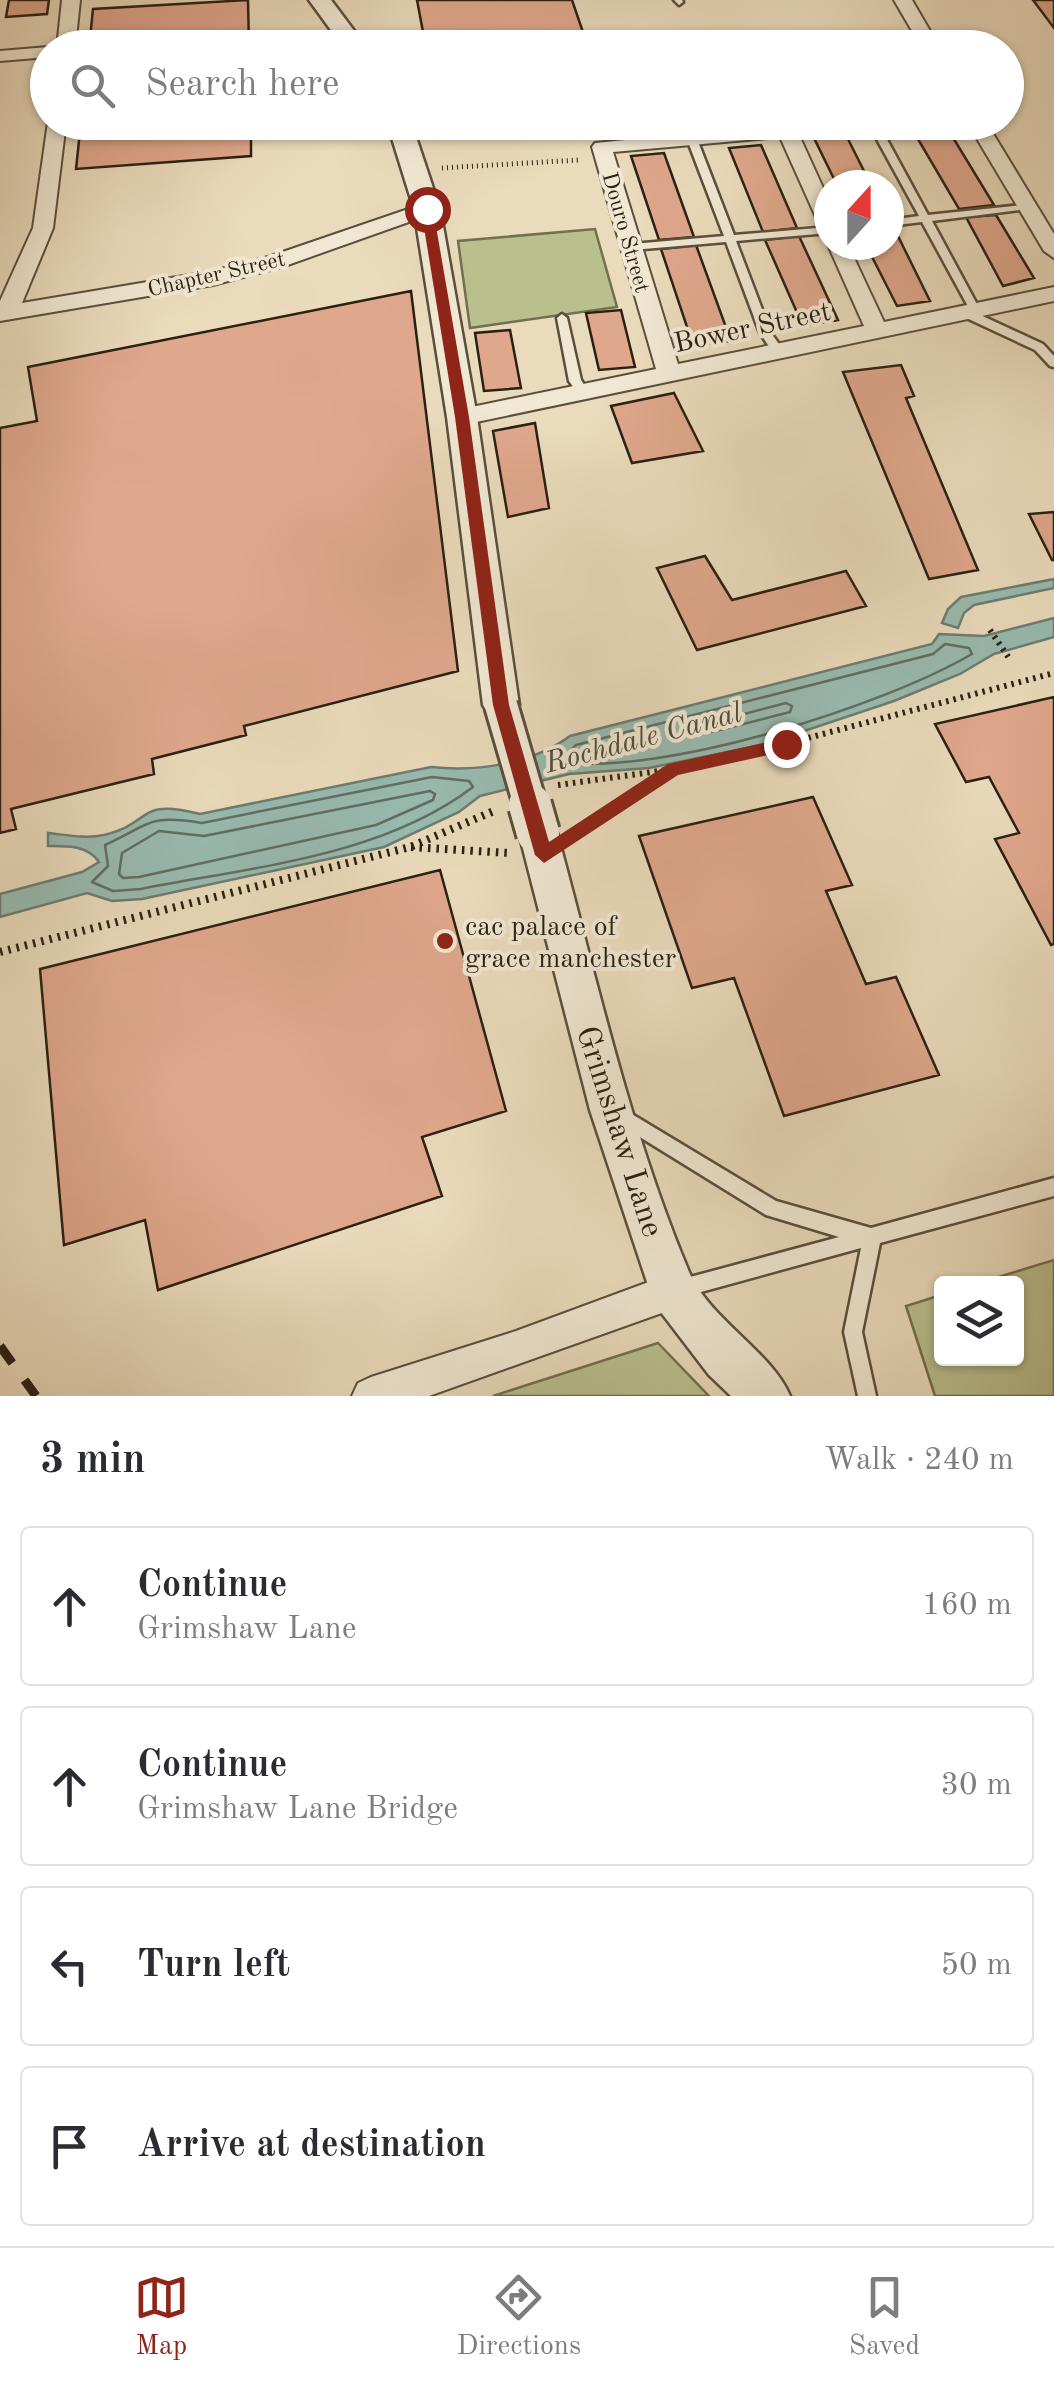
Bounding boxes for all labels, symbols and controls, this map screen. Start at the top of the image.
search box [30,30,1024,140]
icon: search [65,58,120,113]
text: Search here [145,66,340,104]
street label: Douro Street [597,170,653,295]
north arrow [814,170,904,260]
route start [405,187,451,233]
street label: Chapter Street [146,248,287,301]
street label: Bower Street [672,299,834,359]
water label: Rochdale Canal [541,698,746,780]
route end [764,722,810,768]
place label: cac palace of grace manchester [465,914,676,974]
marker: cac palace of grace manchester [434,930,456,952]
street label: Grimshaw Lane [569,1023,667,1241]
map controls [934,1276,1024,1366]
button: layers [934,1276,1024,1366]
text: 3 min [40,1440,146,1482]
text: Walk · 240 m [824,1445,1014,1477]
text: Continue [137,1567,287,1605]
icon: ahead [42,1579,97,1634]
text: 160 m [922,1590,1012,1622]
text: Grimshaw Lane [137,1614,357,1646]
text: Continue [137,1747,287,1785]
icon: ahead [42,1759,97,1814]
text: 30 m [941,1770,1012,1802]
text: Grimshaw Lane Bridge [137,1794,458,1826]
icon: left [42,1939,97,1994]
text: Turn left [137,1947,290,1985]
text: 50 m [941,1950,1012,1982]
icon: arrive [42,2119,97,2174]
text: Arrive at destination [137,2127,486,2165]
tab: Map [134,2270,189,2365]
tab: Directions [457,2270,581,2365]
tab: Saved [849,2270,920,2365]

